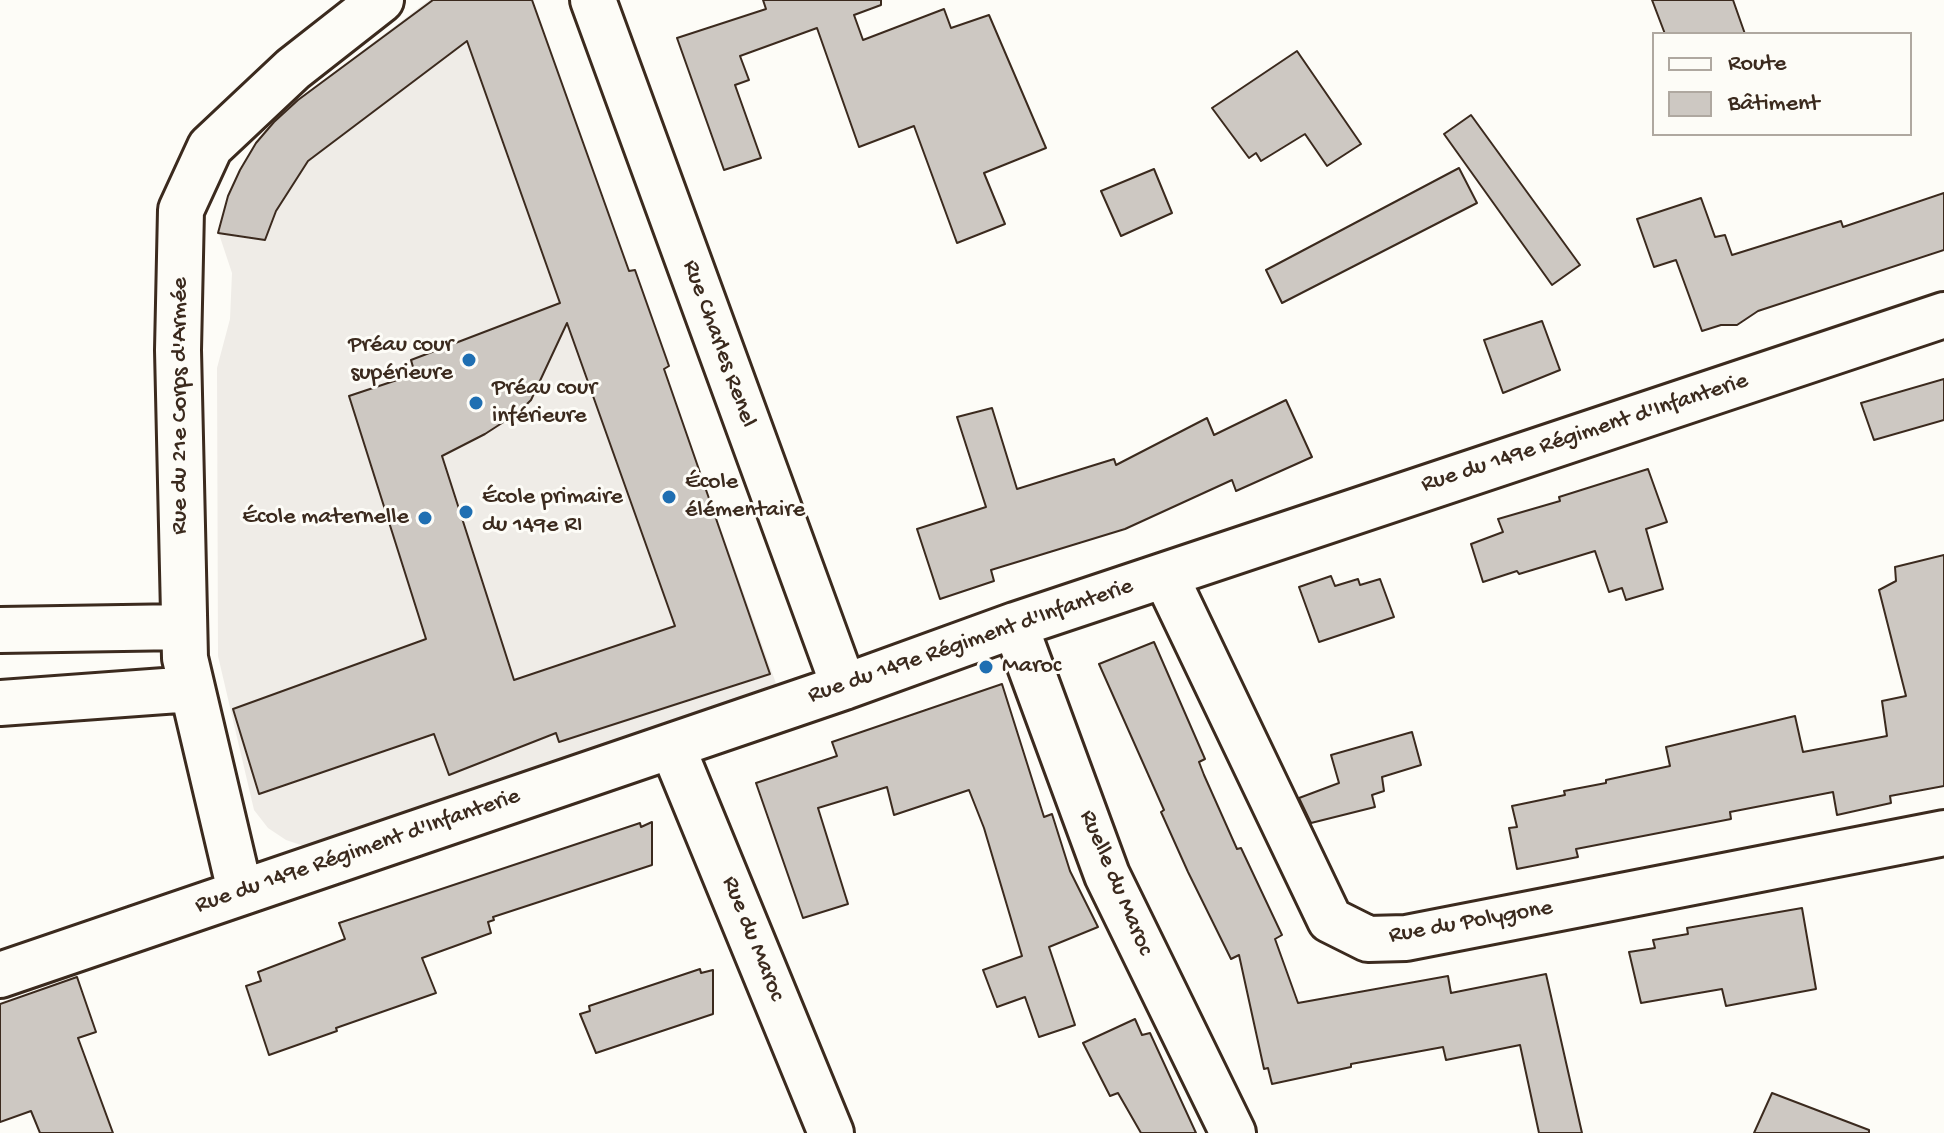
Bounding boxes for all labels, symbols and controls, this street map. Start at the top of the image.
legend [1652,32,1912,136]
text: Route [1728,50,1786,79]
text: Bâtiment [1728,90,1819,119]
street label: Rue Charles Renel [674,256,762,432]
street label: Rue du 21e Corps d'Armée [167,277,195,535]
place label: Préau cour supérieure [348,332,453,388]
marker: Préau cour supérieure [460,351,478,369]
street label: Rue du 149e Régiment d'Infanterie [1418,367,1752,501]
place label: Préau cour inférieure [492,375,597,431]
marker: Préau cour inférieure [467,394,485,412]
place label: École élémentaire [685,469,805,525]
place label: École primaire du 149e RI [482,484,623,540]
marker: École élémentaire [660,488,678,506]
marker: École primaire du 149e RI [457,503,475,521]
place label: École maternelle [242,504,409,532]
marker: École maternelle [416,509,434,527]
street label: Rue du 149e Régiment d'Infanterie [805,573,1137,711]
place label: Maroc [1002,653,1061,681]
marker: Maroc [977,658,995,676]
street label: Rue du 149e Régiment d'Infanterie [192,783,524,921]
street label: Ruelle du Maroc [1071,806,1159,960]
street label: Rue du Maroc [714,872,790,1006]
street label: Rue du Polygone [1387,894,1555,952]

